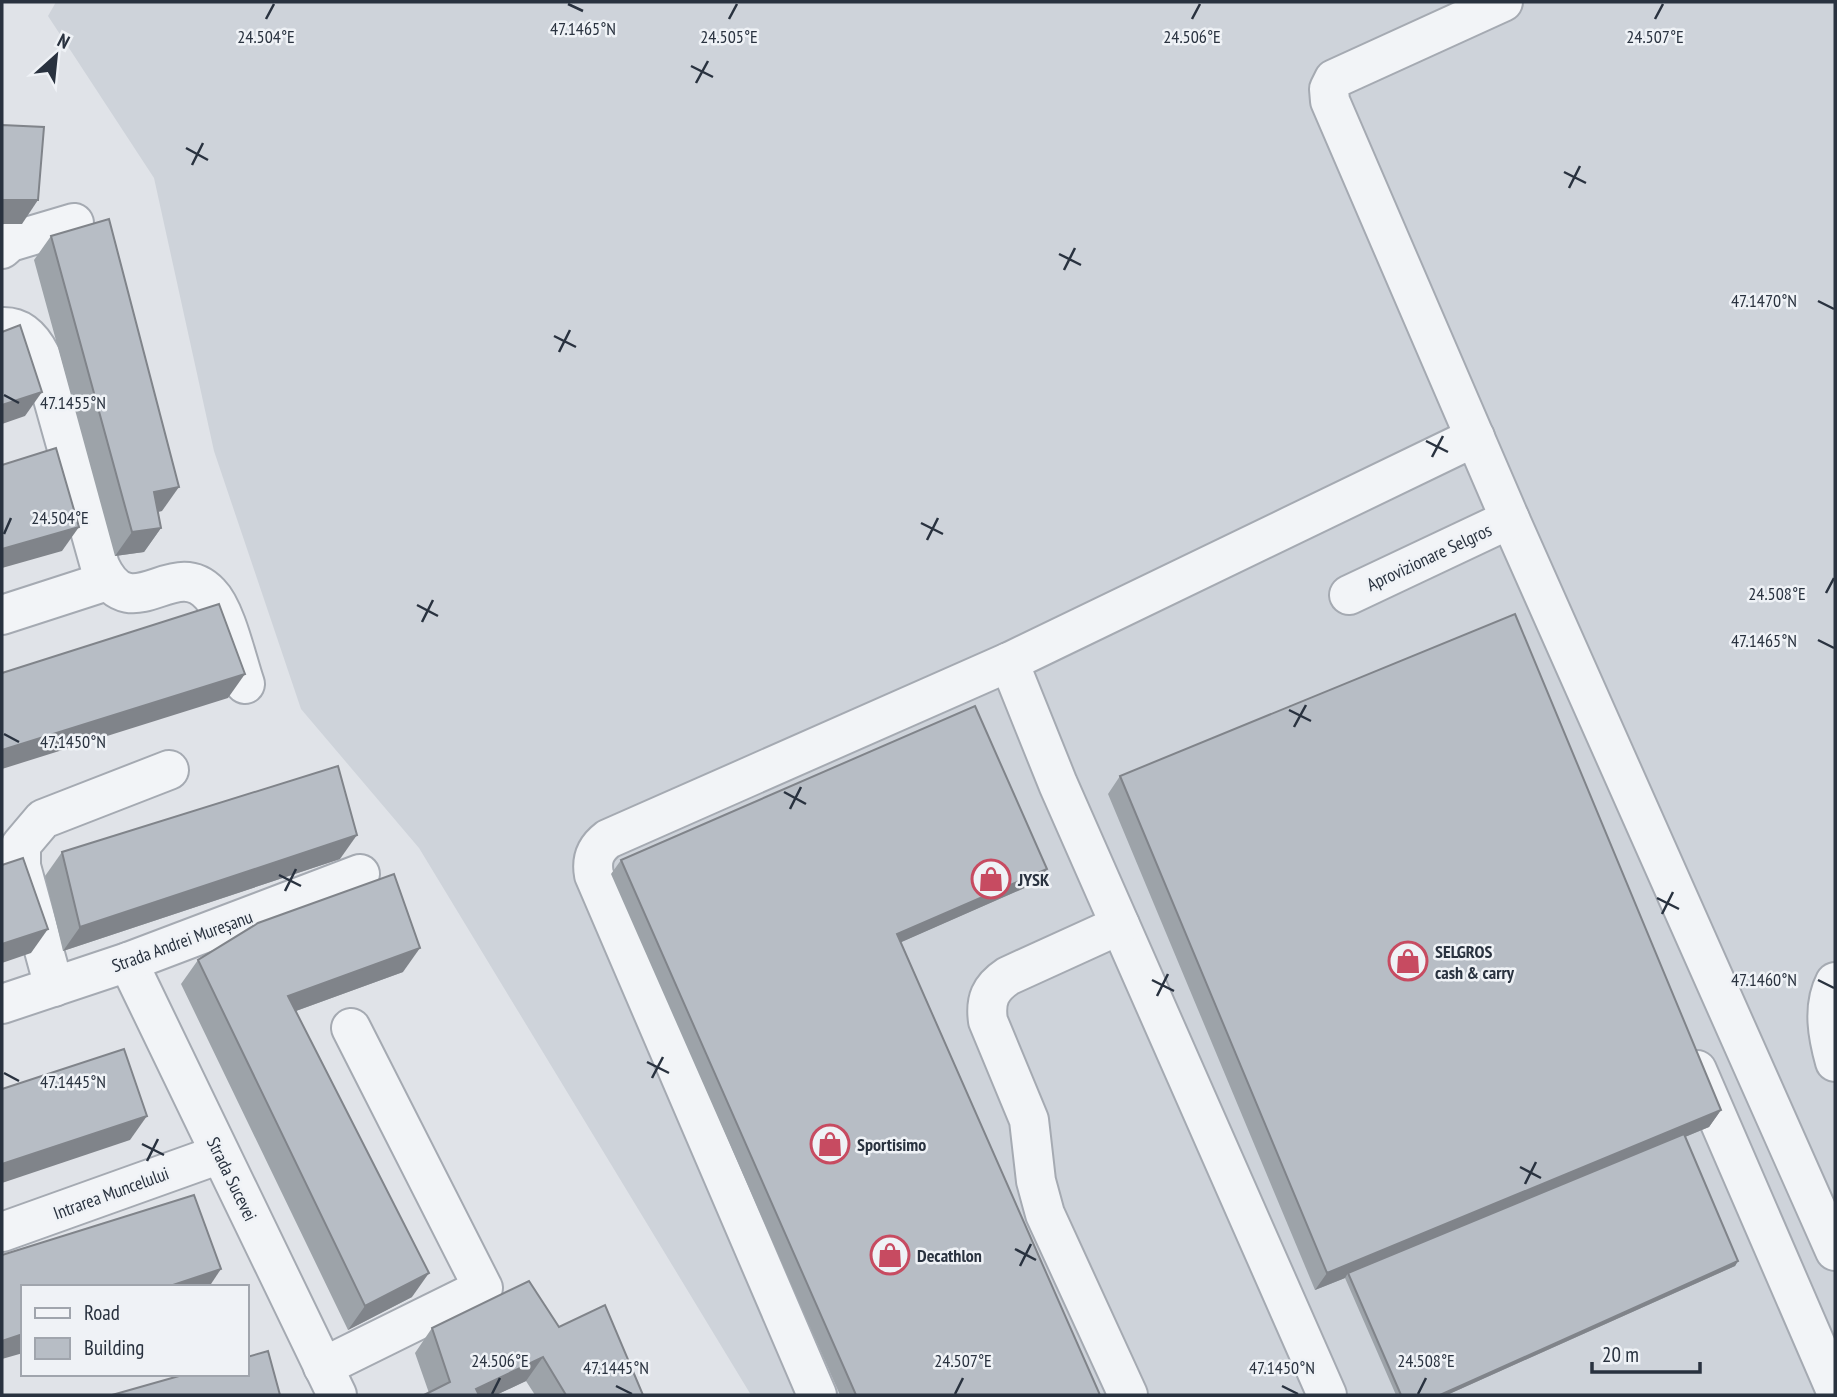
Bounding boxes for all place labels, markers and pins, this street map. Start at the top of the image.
shop icon: JYSK [970,858,1012,900]
place label: JYSK [1017,868,1050,891]
shop icon: SELGROS cash & carry [1387,940,1429,982]
place label: SELGROS cash & carry [1435,940,1515,984]
shop icon: Sportisimo [809,1123,851,1165]
place label: Sportisimo [857,1133,926,1156]
shop icon: Decathlon [869,1234,911,1276]
place label: Decathlon [917,1244,982,1267]

